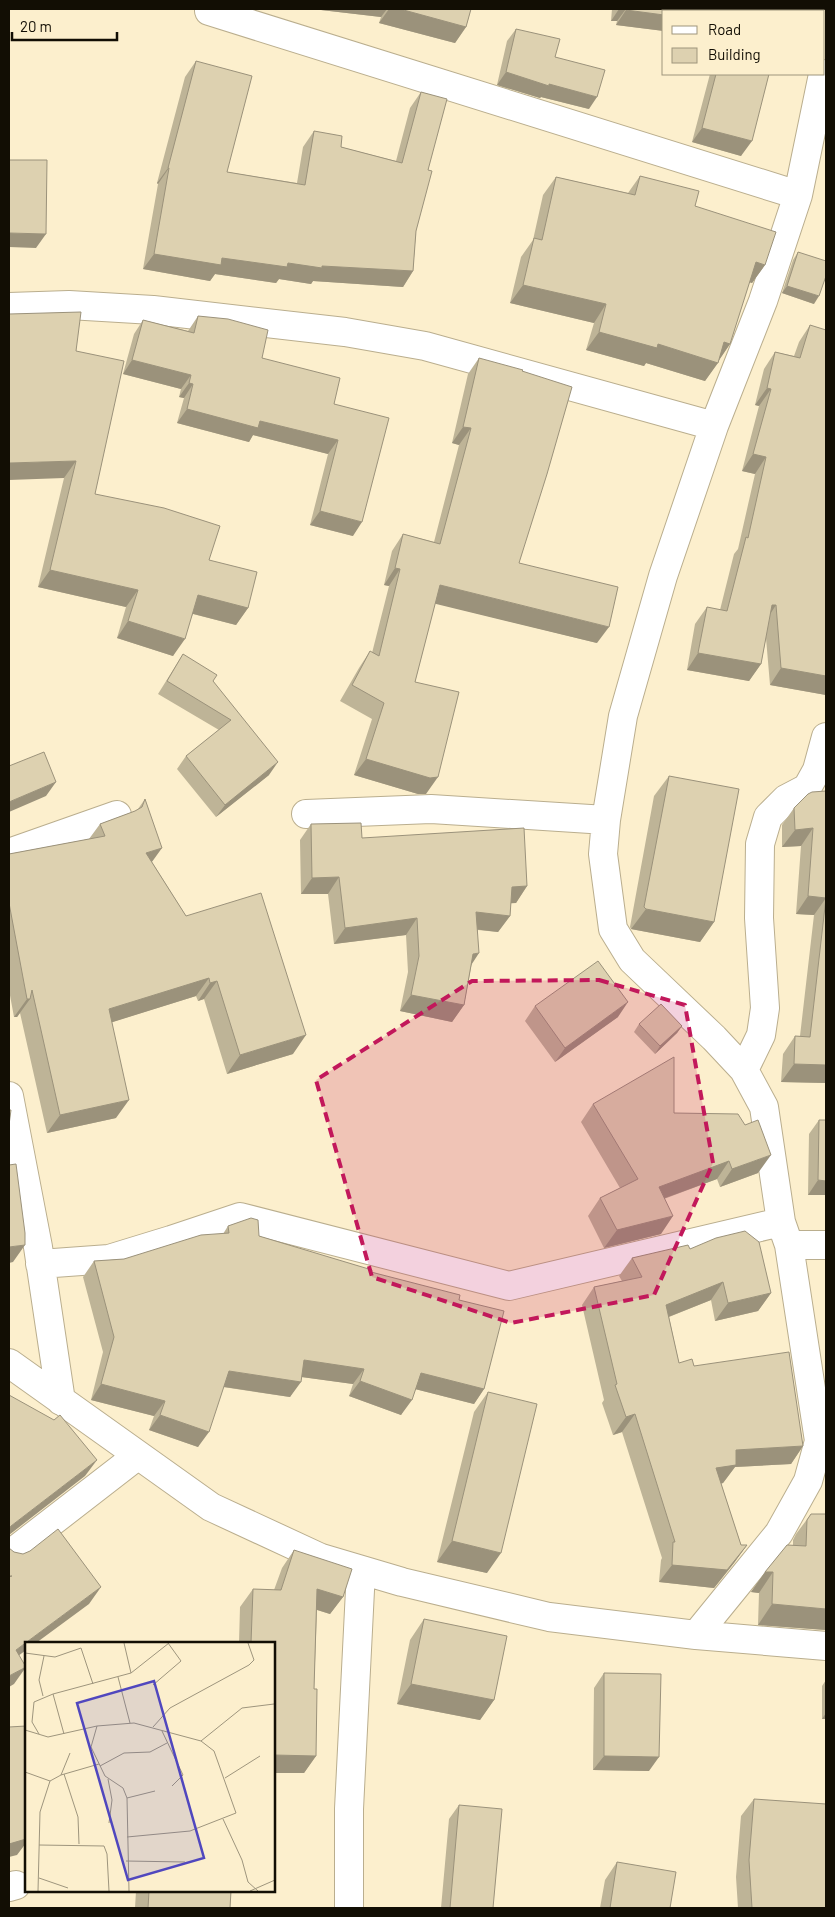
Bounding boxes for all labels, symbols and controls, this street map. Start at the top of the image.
scale bar [12,10,118,42]
legend [662,10,825,75]
text: 20 m [20,17,52,35]
text: Road [708,20,741,38]
text: Building [708,45,761,63]
inset map [25,1642,275,1892]

